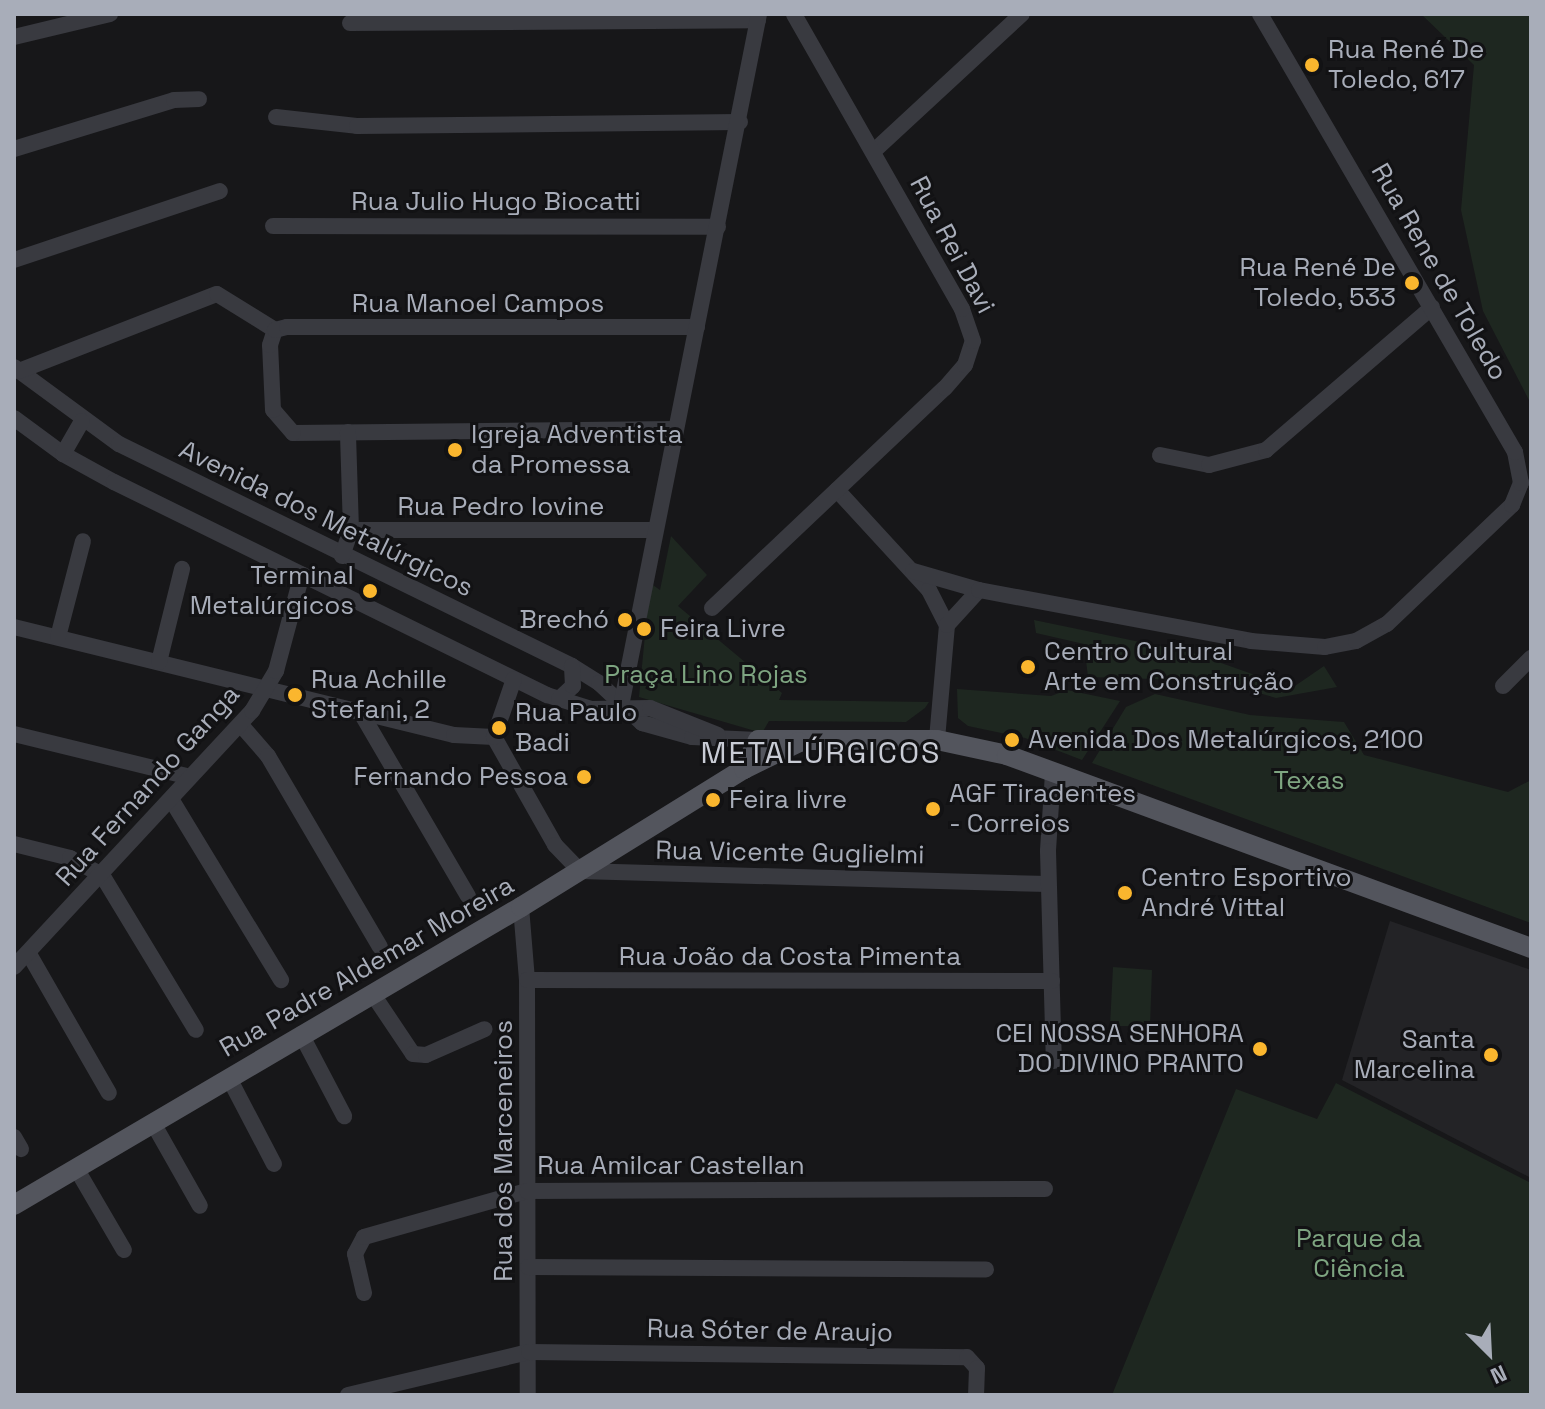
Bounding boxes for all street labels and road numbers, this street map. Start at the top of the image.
street label: Rua Rene de Toledo [1364,158,1514,386]
street label: Rua Rei Davi [903,171,1001,319]
street label: Rua Julio Hugo Biocatti [351,186,641,218]
street label: Rua Manoel Campos [352,288,604,320]
street label: Avenida dos Metalúrgicos [174,434,478,604]
street label: Rua Pedro Iovine [398,491,604,523]
street label: Rua Fernando Ganga [50,679,246,893]
street label: Rua Vicente Guglielmi [655,835,925,871]
street label: Rua Padre Aldemar Moreira [214,870,520,1064]
street label: Rua João da Costa Pimenta [619,941,961,973]
street label: Rua dos Marceneiros [488,1020,520,1282]
street label: Rua Amilcar Castellan [537,1150,805,1182]
street label: Rua Sóter de Araujo [647,1313,893,1349]

